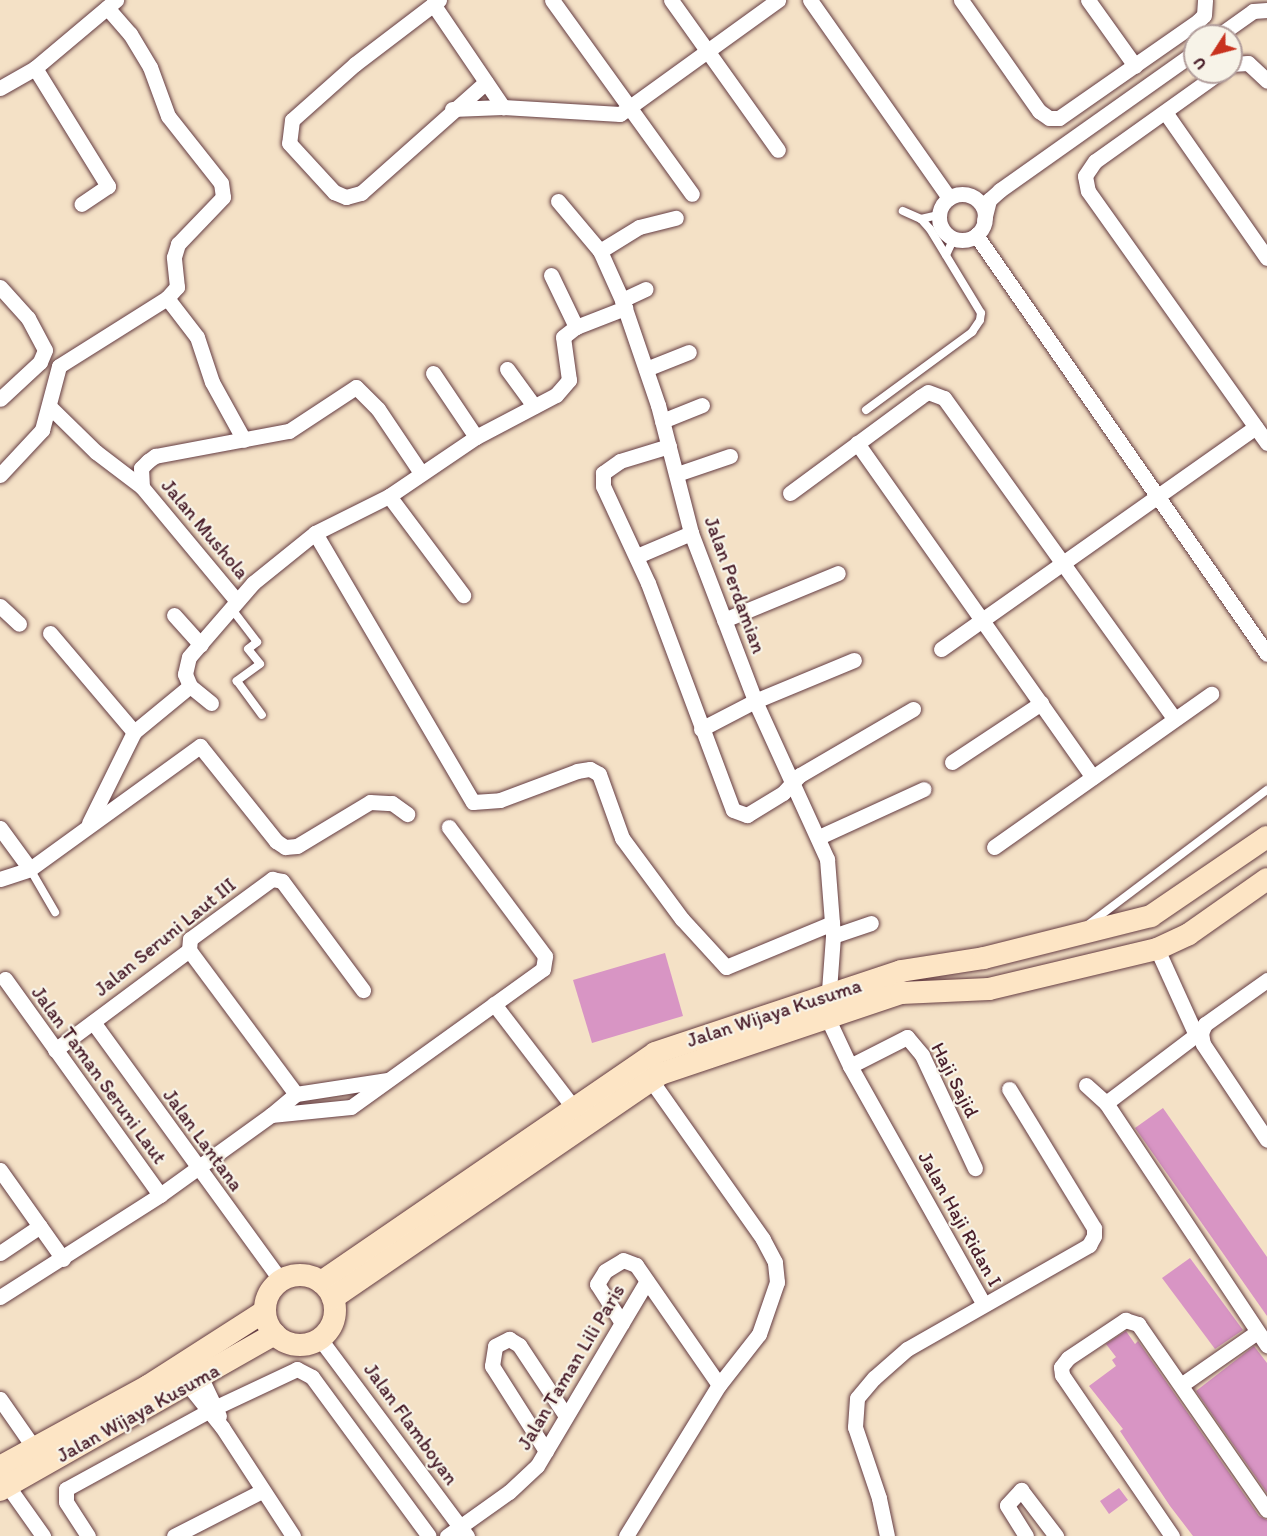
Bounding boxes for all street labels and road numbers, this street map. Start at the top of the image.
street label: Jalan Mushola [156,474,254,584]
street label: Jalan Perdamian [699,514,771,656]
street label: Jalan Seruni Laut III [90,873,240,1001]
street label: Jalan Wijaya Kusuma [684,974,864,1052]
street label: Jalan Taman Seruni Laut [27,983,171,1167]
street label: Haji Sajid [926,1038,984,1122]
street label: Jalan Lantana [158,1084,248,1196]
street label: Jalan Haji Ridan I [913,1148,1007,1290]
street label: Jalan Taman Lili Paris [513,1281,629,1453]
street label: Jalan Wijaya Kusuma [53,1358,223,1468]
street label: Jalan Flamboyan [359,1359,463,1489]

